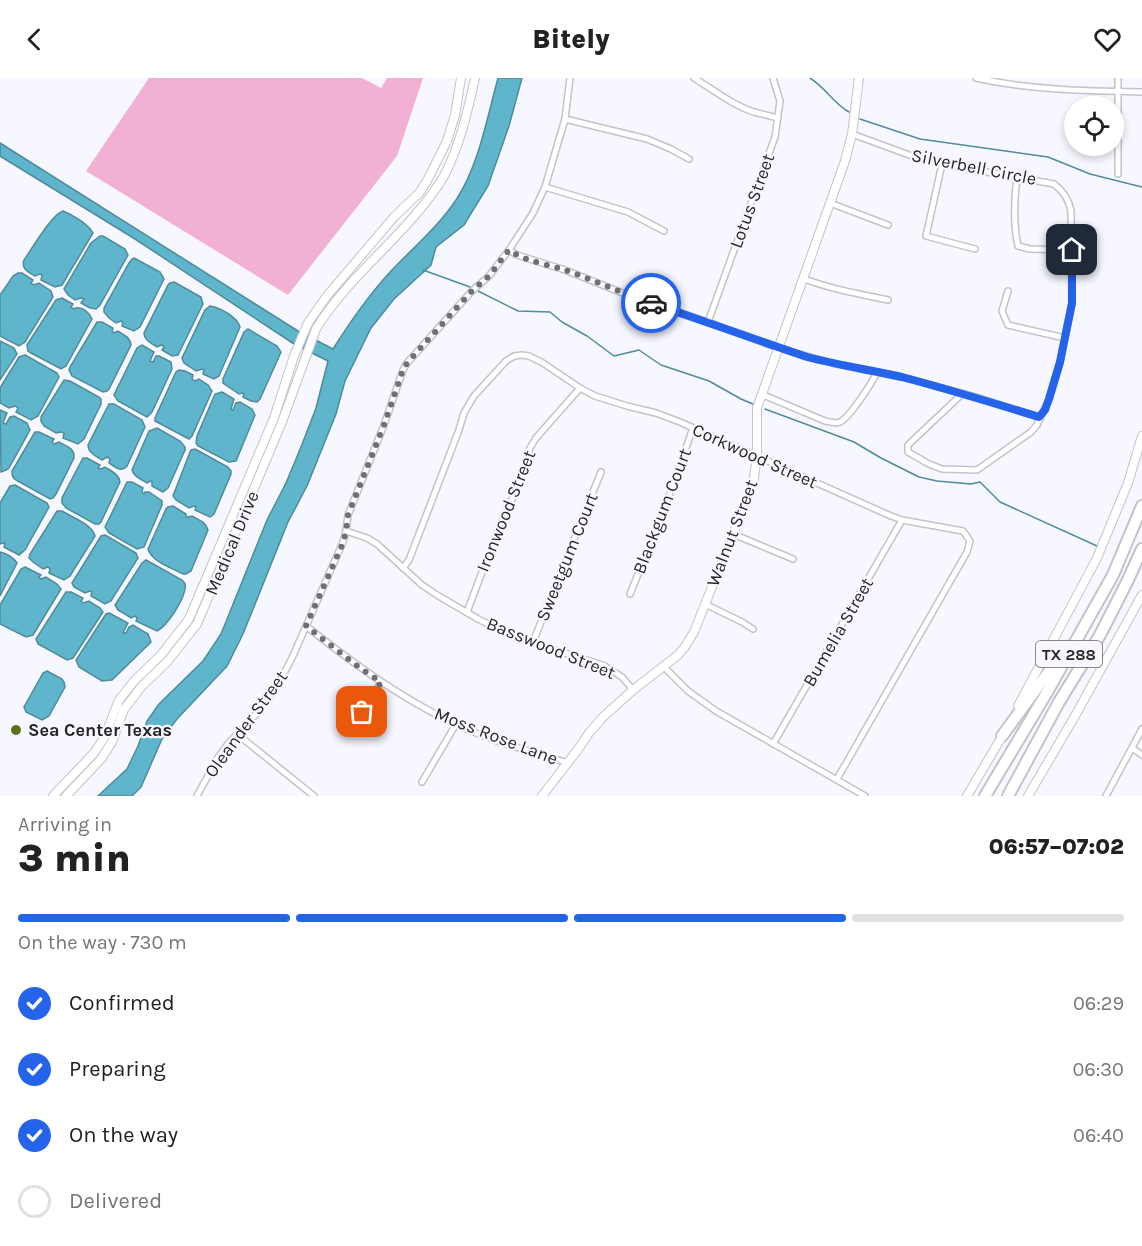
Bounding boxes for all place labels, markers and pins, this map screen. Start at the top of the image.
pin [1046,224,1097,275]
pin [336,686,387,737]
place label: Sea Center Texas [28,719,172,741]
marker: Sea Center Texas [9,723,23,737]

